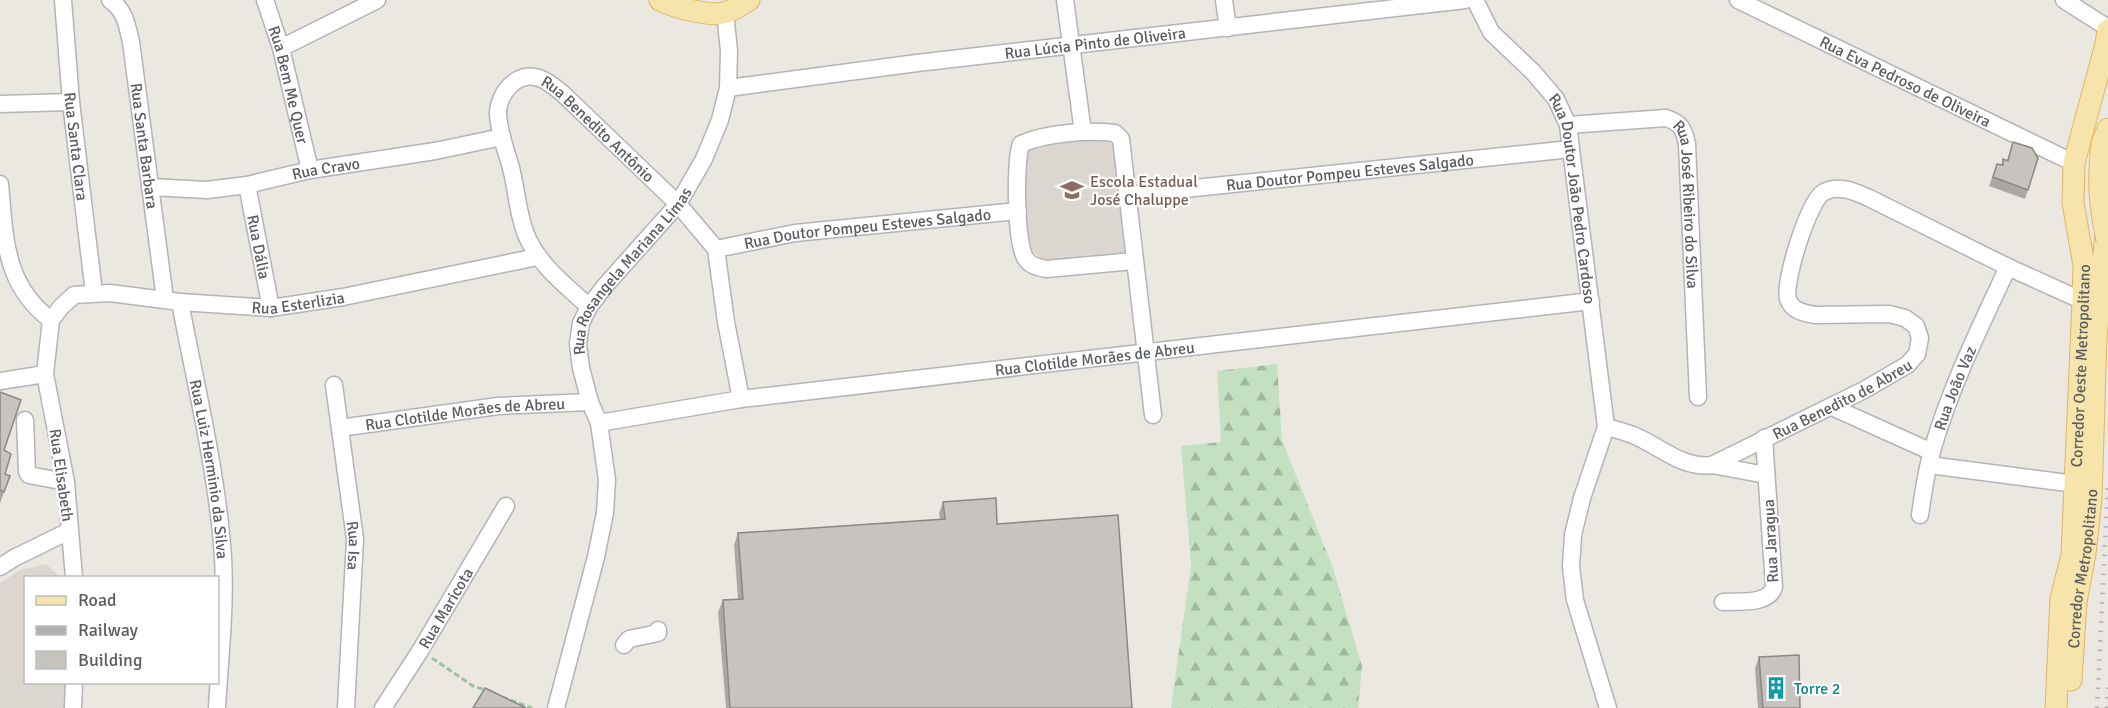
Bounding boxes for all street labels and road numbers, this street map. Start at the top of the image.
street label: Rua Bem Me Quer [263,23,312,146]
street label: Rua Lúcia Pinto de Oliveira [1004,23,1187,64]
street label: Rua Eva Pedroso de Oliveira [1816,32,1994,132]
street label: Rua Benedito Antônio [537,72,658,187]
street label: Rua Santa Barbara [126,82,162,210]
street label: Rua Doutor João Pedro Cardoso [1544,89,1599,305]
street label: Rua Santa Clara [59,91,92,202]
street label: Rua José Ribeiro do Silva [1668,116,1702,289]
street label: Rua Doutor Pompeu Esteves Salgado [1225,150,1475,196]
street label: Rua Cravo [290,154,361,185]
street label: Rua Rosangela Mariana Limas [569,184,697,356]
street label: Rua Doutor Pompeu Esteves Salgado [742,205,992,254]
street label: Rua Dália [242,213,274,281]
street label: Corredor Oeste Metropolitano [2067,264,2095,468]
street label: Rua Esterlizia [251,288,346,319]
street label: Rua Clotilde Morães de Abreu [994,338,1196,381]
street label: Rua João Vaz [1930,343,1981,433]
street label: Rua Benedito de Abreu [1769,355,1916,445]
street label: Rua Luiz Herminio da Silva [185,378,232,560]
street label: Rua Clotilde Morães de Abreu [364,394,565,435]
street label: Rua Elisabeth [45,427,77,523]
street label: Corredor Metropolitano [2064,489,2102,649]
street label: Rua Jaragua [1759,499,1783,583]
street label: Rua Isa [342,520,364,571]
street label: Rua Maricota [415,564,478,653]

